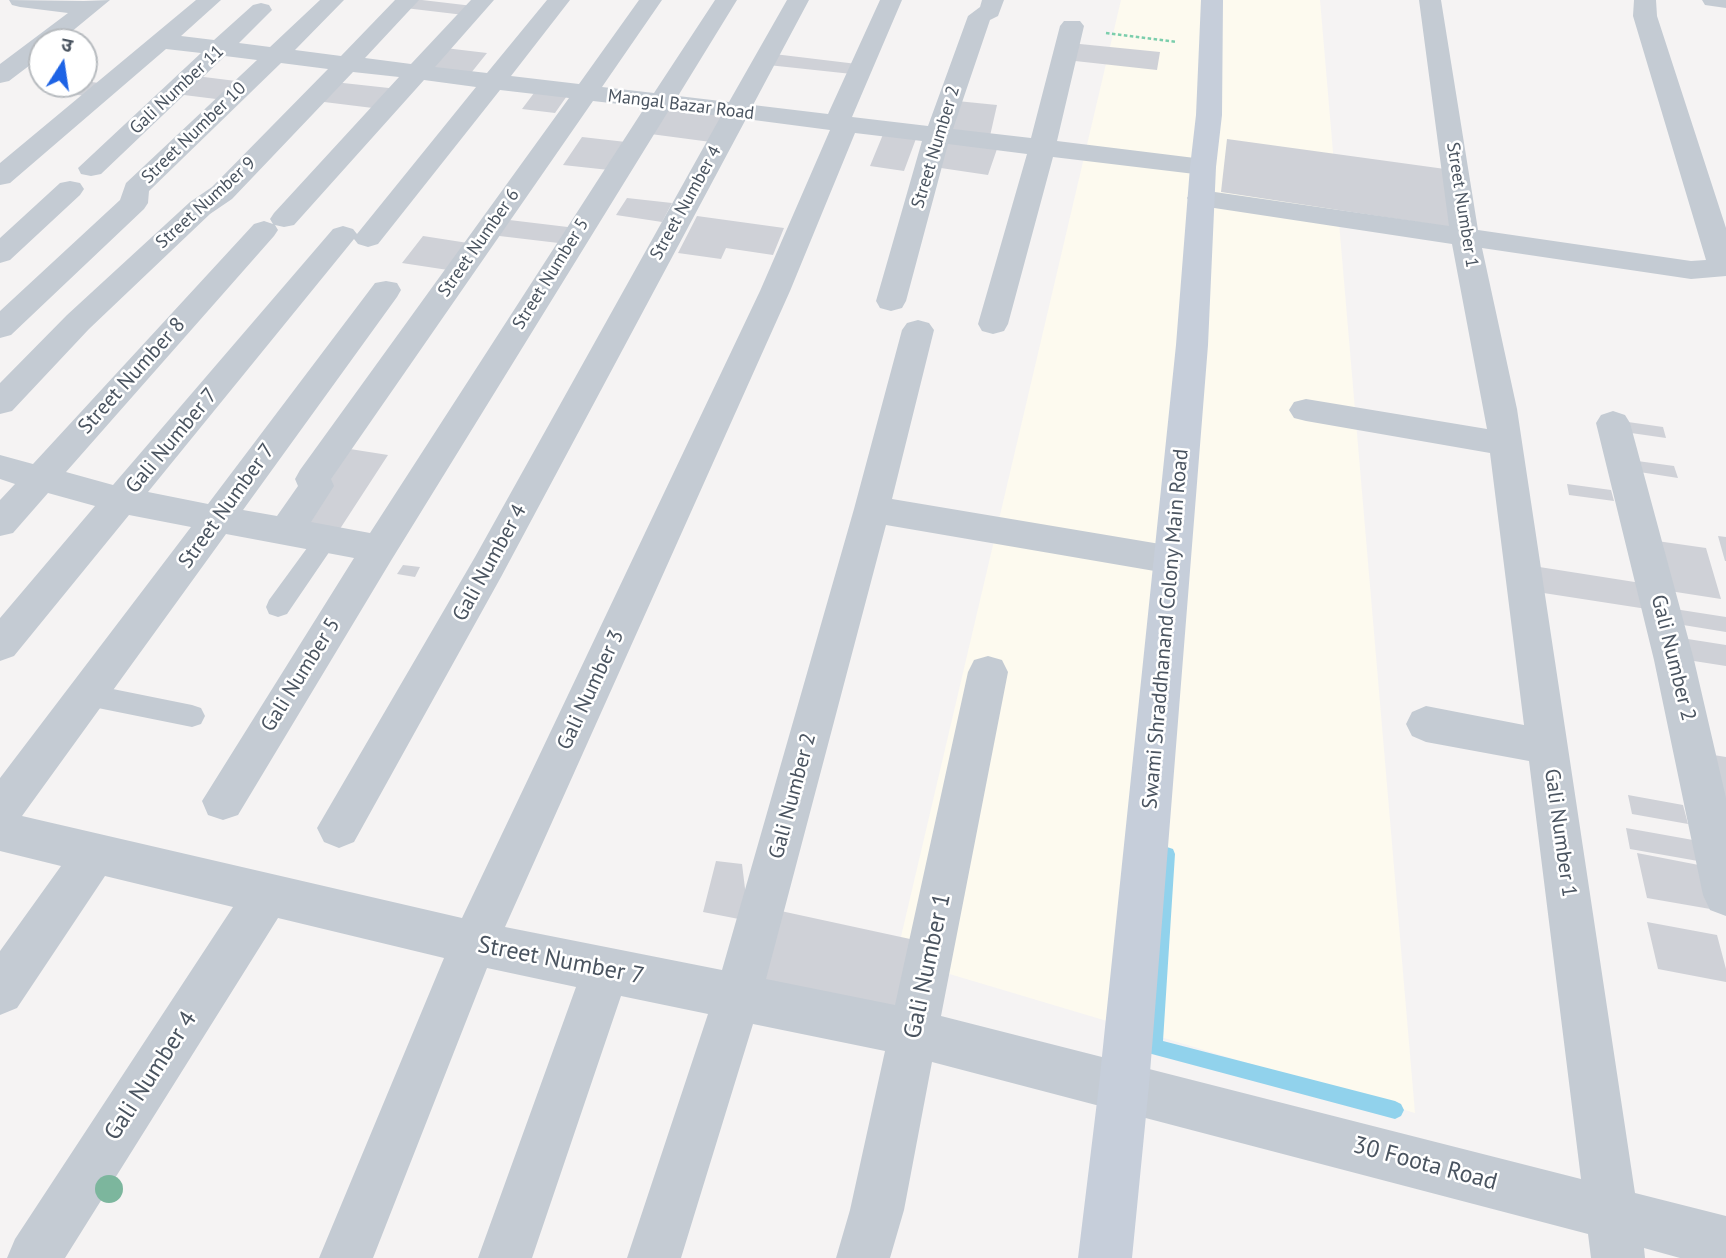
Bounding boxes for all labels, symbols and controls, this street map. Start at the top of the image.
north arrow [28,28,98,98]
text: उ [59,32,75,57]
street label: Gali Number 11 [126,41,228,139]
street label: Street Number 10 [137,78,251,188]
street label: Street Number 2 [907,83,965,211]
street label: Mangal Bazar Road [607,85,755,125]
street label: Street Number 1 [1441,141,1483,269]
street label: Street Number 4 [646,142,726,264]
street label: Street Number 9 [152,153,260,253]
street label: Street Number 6 [434,185,524,301]
street label: Street Number 5 [508,215,594,333]
street label: Street Number 8 [73,313,191,439]
street label: Gali Number 7 [121,383,223,499]
street label: Street Number 7 [173,439,281,573]
street label: Swami Shraddhanand Colony Main Road [1138,448,1194,810]
street label: Gali Number 4 [448,500,532,626]
street label: Gali Number 2 [1645,592,1701,724]
street label: Gali Number 5 [256,613,346,737]
street label: Gali Number 3 [552,626,630,754]
street label: Gali Number 2 [764,730,822,862]
street label: Gali Number 1 [1539,767,1581,899]
street label: Gali Number 1 [899,891,957,1041]
street label: Street Number 7 [475,931,647,991]
street label: Gali Number 4 [99,1006,203,1146]
street label: 30 Foota Road [1350,1131,1500,1197]

